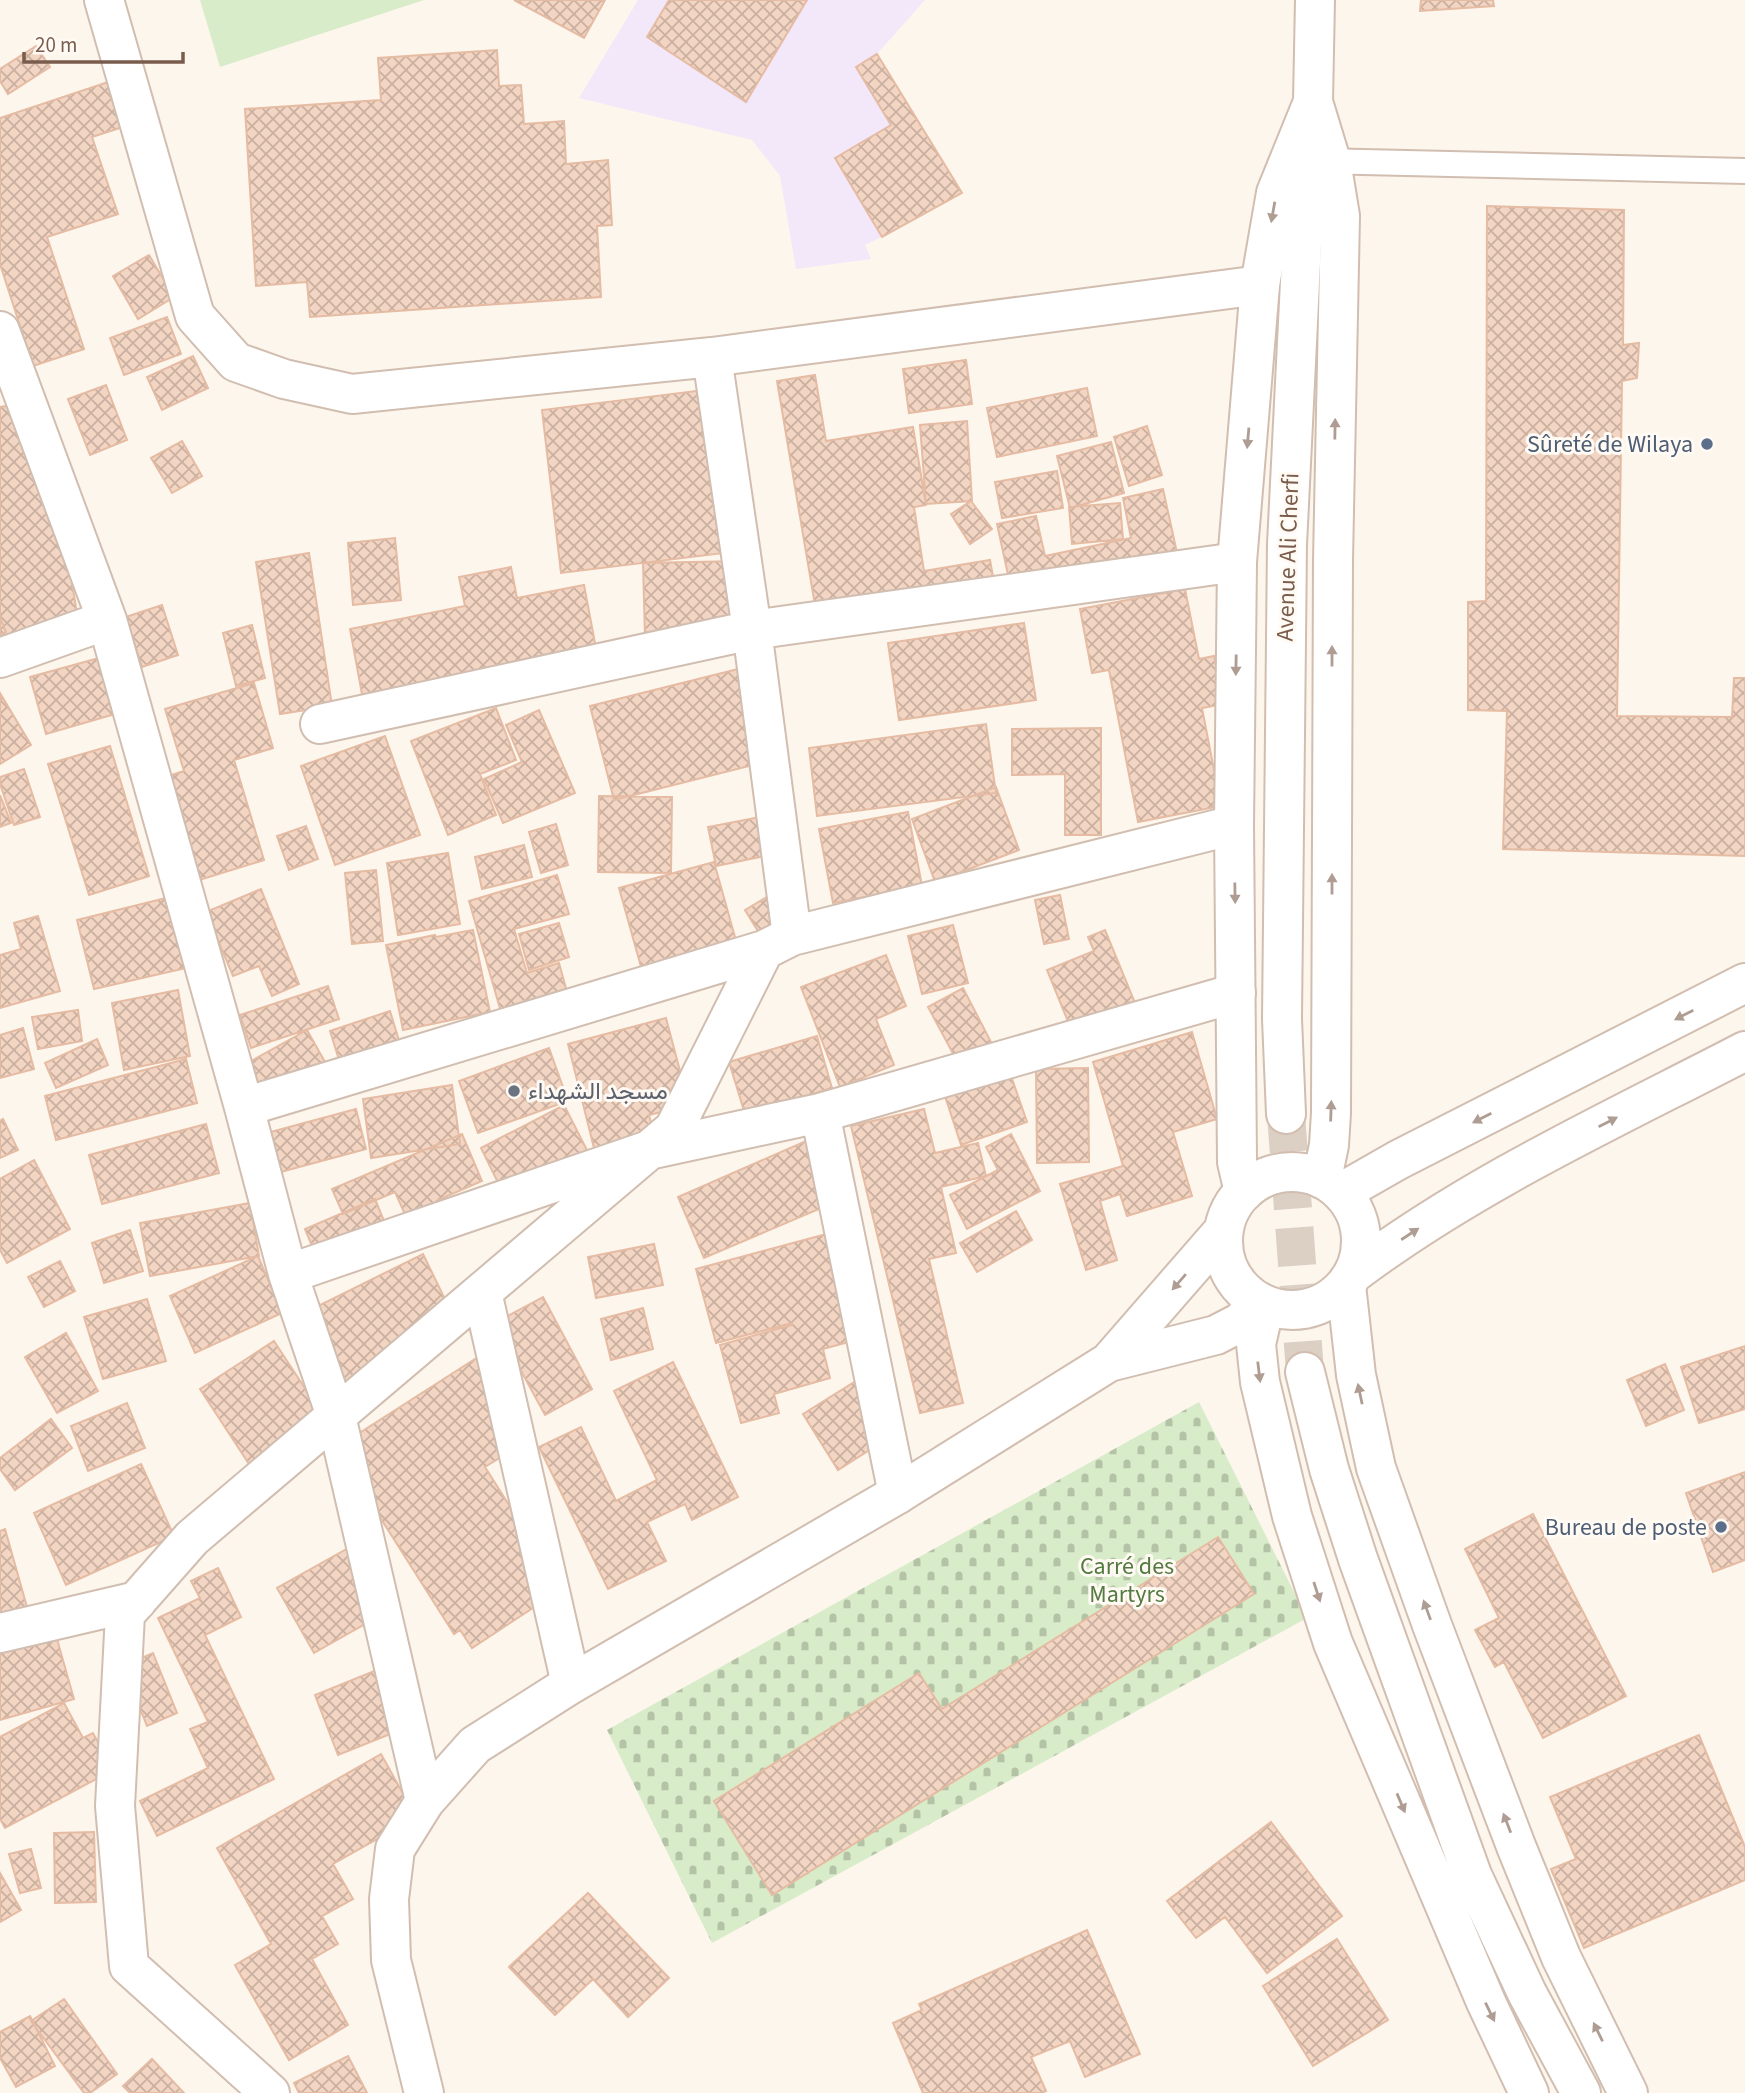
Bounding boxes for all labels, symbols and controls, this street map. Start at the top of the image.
scale bar [24,21,184,65]
text: 20 m [35,30,77,60]
one-way arrow [1267,201,1278,223]
one-way arrow [1330,417,1341,439]
one-way arrow [1242,427,1253,449]
place label: Sûreté de Wilaya [1527,427,1693,462]
marker: Sûreté de Wilaya [1699,436,1715,452]
street label: Avenue Ali Cherfi [1268,472,1308,642]
one-way arrow [1326,645,1338,667]
one-way arrow [1230,654,1242,676]
one-way arrow [1326,872,1337,894]
one-way arrow [1229,882,1240,904]
one-way arrow [1674,1009,1694,1020]
place label: مسجد الشهداء [528,1074,668,1109]
marker: مسجد الشهداء [506,1083,522,1099]
one-way arrow [1325,1100,1337,1122]
one-way arrow [1472,1112,1492,1124]
one-way arrow [1598,1117,1618,1128]
one-way arrow [1400,1227,1419,1240]
one-way arrow [1171,1273,1187,1291]
one-way arrow [1253,1361,1264,1383]
one-way arrow [1354,1382,1365,1404]
place label: Bureau de poste [1545,1510,1707,1545]
marker: Bureau de poste [1713,1519,1729,1535]
park label: Carré des Martyrs [1080,1549,1174,1612]
one-way arrow [1312,1581,1322,1602]
one-way arrow [1421,1600,1432,1621]
one-way arrow [1395,1793,1406,1814]
one-way arrow [1501,1813,1512,1834]
one-way arrow [1485,2002,1496,2022]
one-way arrow [1592,2022,1603,2042]

